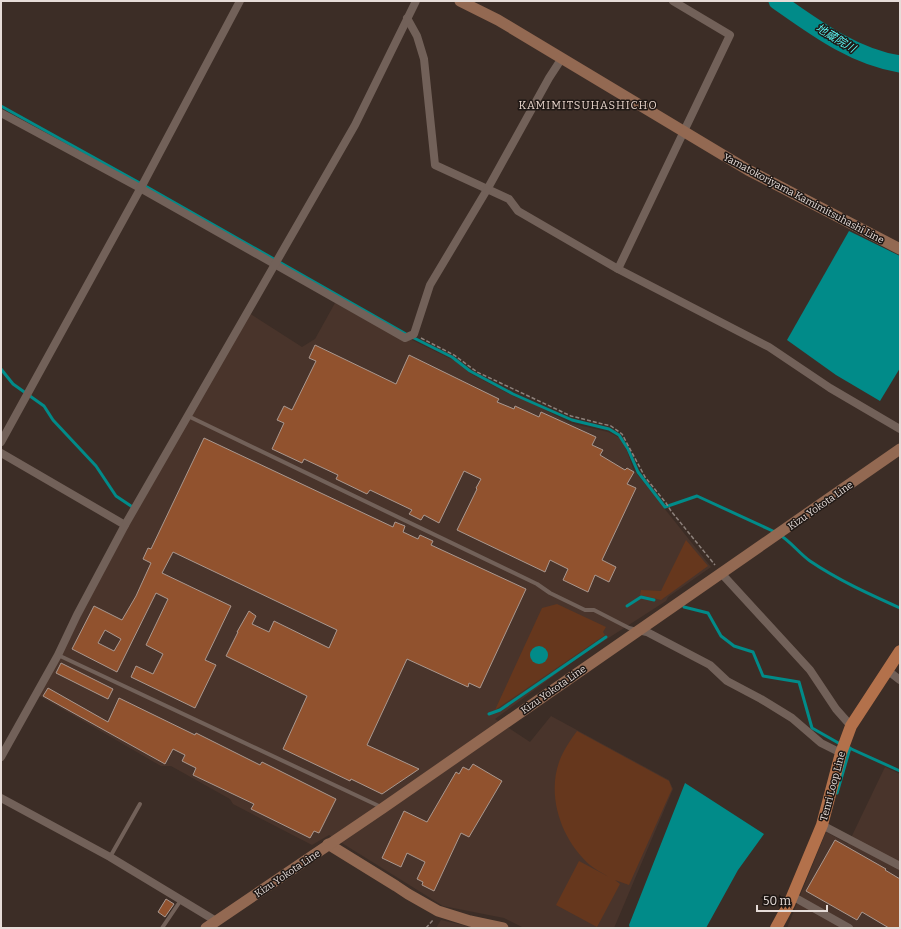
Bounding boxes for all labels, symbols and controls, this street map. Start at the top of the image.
water label: 地蔵院川 [814,22,859,56]
district label: KAMIMITSUHASHICHO [518,99,658,112]
street label: Yamatokoriyama Kamimitsuhashi Line [721,151,886,247]
street label: Kizu Yokota Line [786,479,855,533]
street label: Kizu Yokota Line [519,663,588,717]
street label: Tenri Loop Line [818,750,848,822]
street label: Kizu Yokota Line [252,847,323,900]
scale bar [757,887,827,913]
text: 50 m [763,894,792,908]

